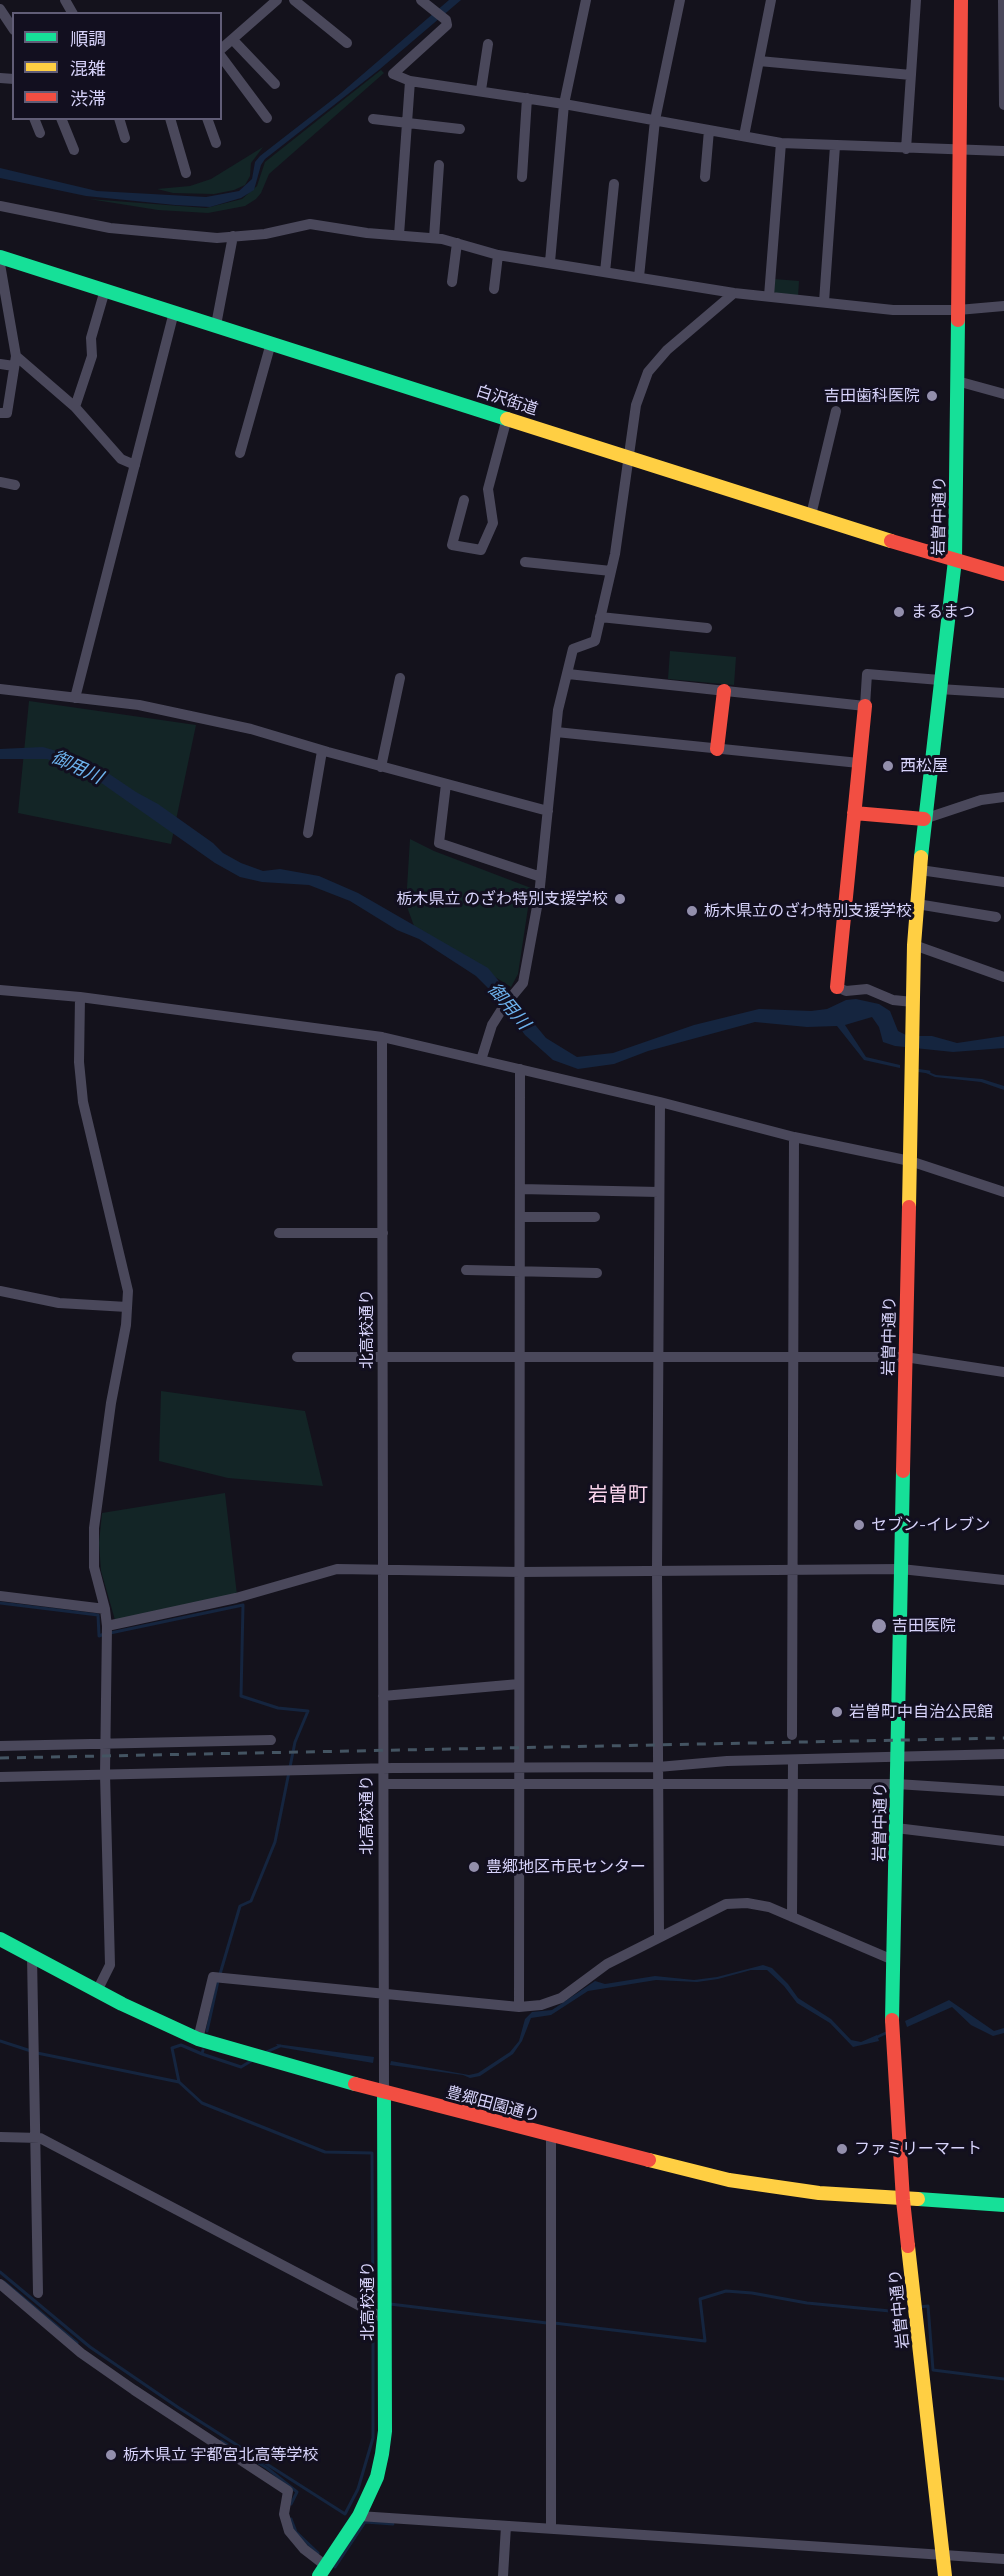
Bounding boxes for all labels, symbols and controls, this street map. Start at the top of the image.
legend [12,12,222,120]
text: 順調 [70,27,106,49]
text: 混雑 [70,57,106,79]
text: 渋滞 [70,87,106,109]
street label: 白沢街道 [474,381,540,419]
place label: 吉田歯科医院 [824,386,920,406]
marker: 吉田歯科医院 [925,389,939,403]
street label: 岩曽中通り [929,476,949,556]
place label: まるまつ [911,602,975,622]
marker: まるまつ [892,605,906,619]
water label: 御用川 [48,746,106,788]
place label: 西松屋 [900,756,948,776]
marker: 西松屋 [881,759,895,773]
place label: 栃木県立 のざわ特別支援学校 [396,889,608,909]
marker: 栃木県立 のざわ特別支援学校 [613,892,627,906]
place label: 栃木県立のざわ特別支援学校 [704,901,912,921]
marker: 栃木県立のざわ特別支援学校 [685,904,699,918]
water label: 御用川 [483,978,535,1034]
street label: 北高校通り [357,1289,377,1369]
street label: 岩曽中通り [879,1296,899,1376]
district label: 岩曽町 [588,1482,648,1506]
place label: セブン-イレブン [871,1515,990,1535]
marker: セブン-イレブン [852,1518,866,1532]
place label: 吉田医院 [892,1616,956,1636]
marker: 吉田医院 [870,1617,888,1635]
place label: 岩曽町中自治公民館 [849,1702,993,1722]
marker: 岩曽町中自治公民館 [830,1705,844,1719]
street label: 北高校通り [357,1775,377,1855]
street label: 岩曽中通り [870,1782,890,1862]
place label: 豊郷地区市民センター [486,1857,646,1877]
marker: 豊郷地区市民センター [467,1860,481,1874]
street label: 豊郷田園通り [444,2082,542,2126]
place label: ファミリーマート [854,2139,982,2159]
marker: ファミリーマート [835,2142,849,2156]
street label: 北高校通り [358,2261,378,2341]
street label: 岩曽中通り [885,2268,913,2350]
place label: 栃木県立 宇都宮北高等学校 [123,2445,319,2465]
marker: 栃木県立 宇都宮北高等学校 [104,2448,118,2462]

